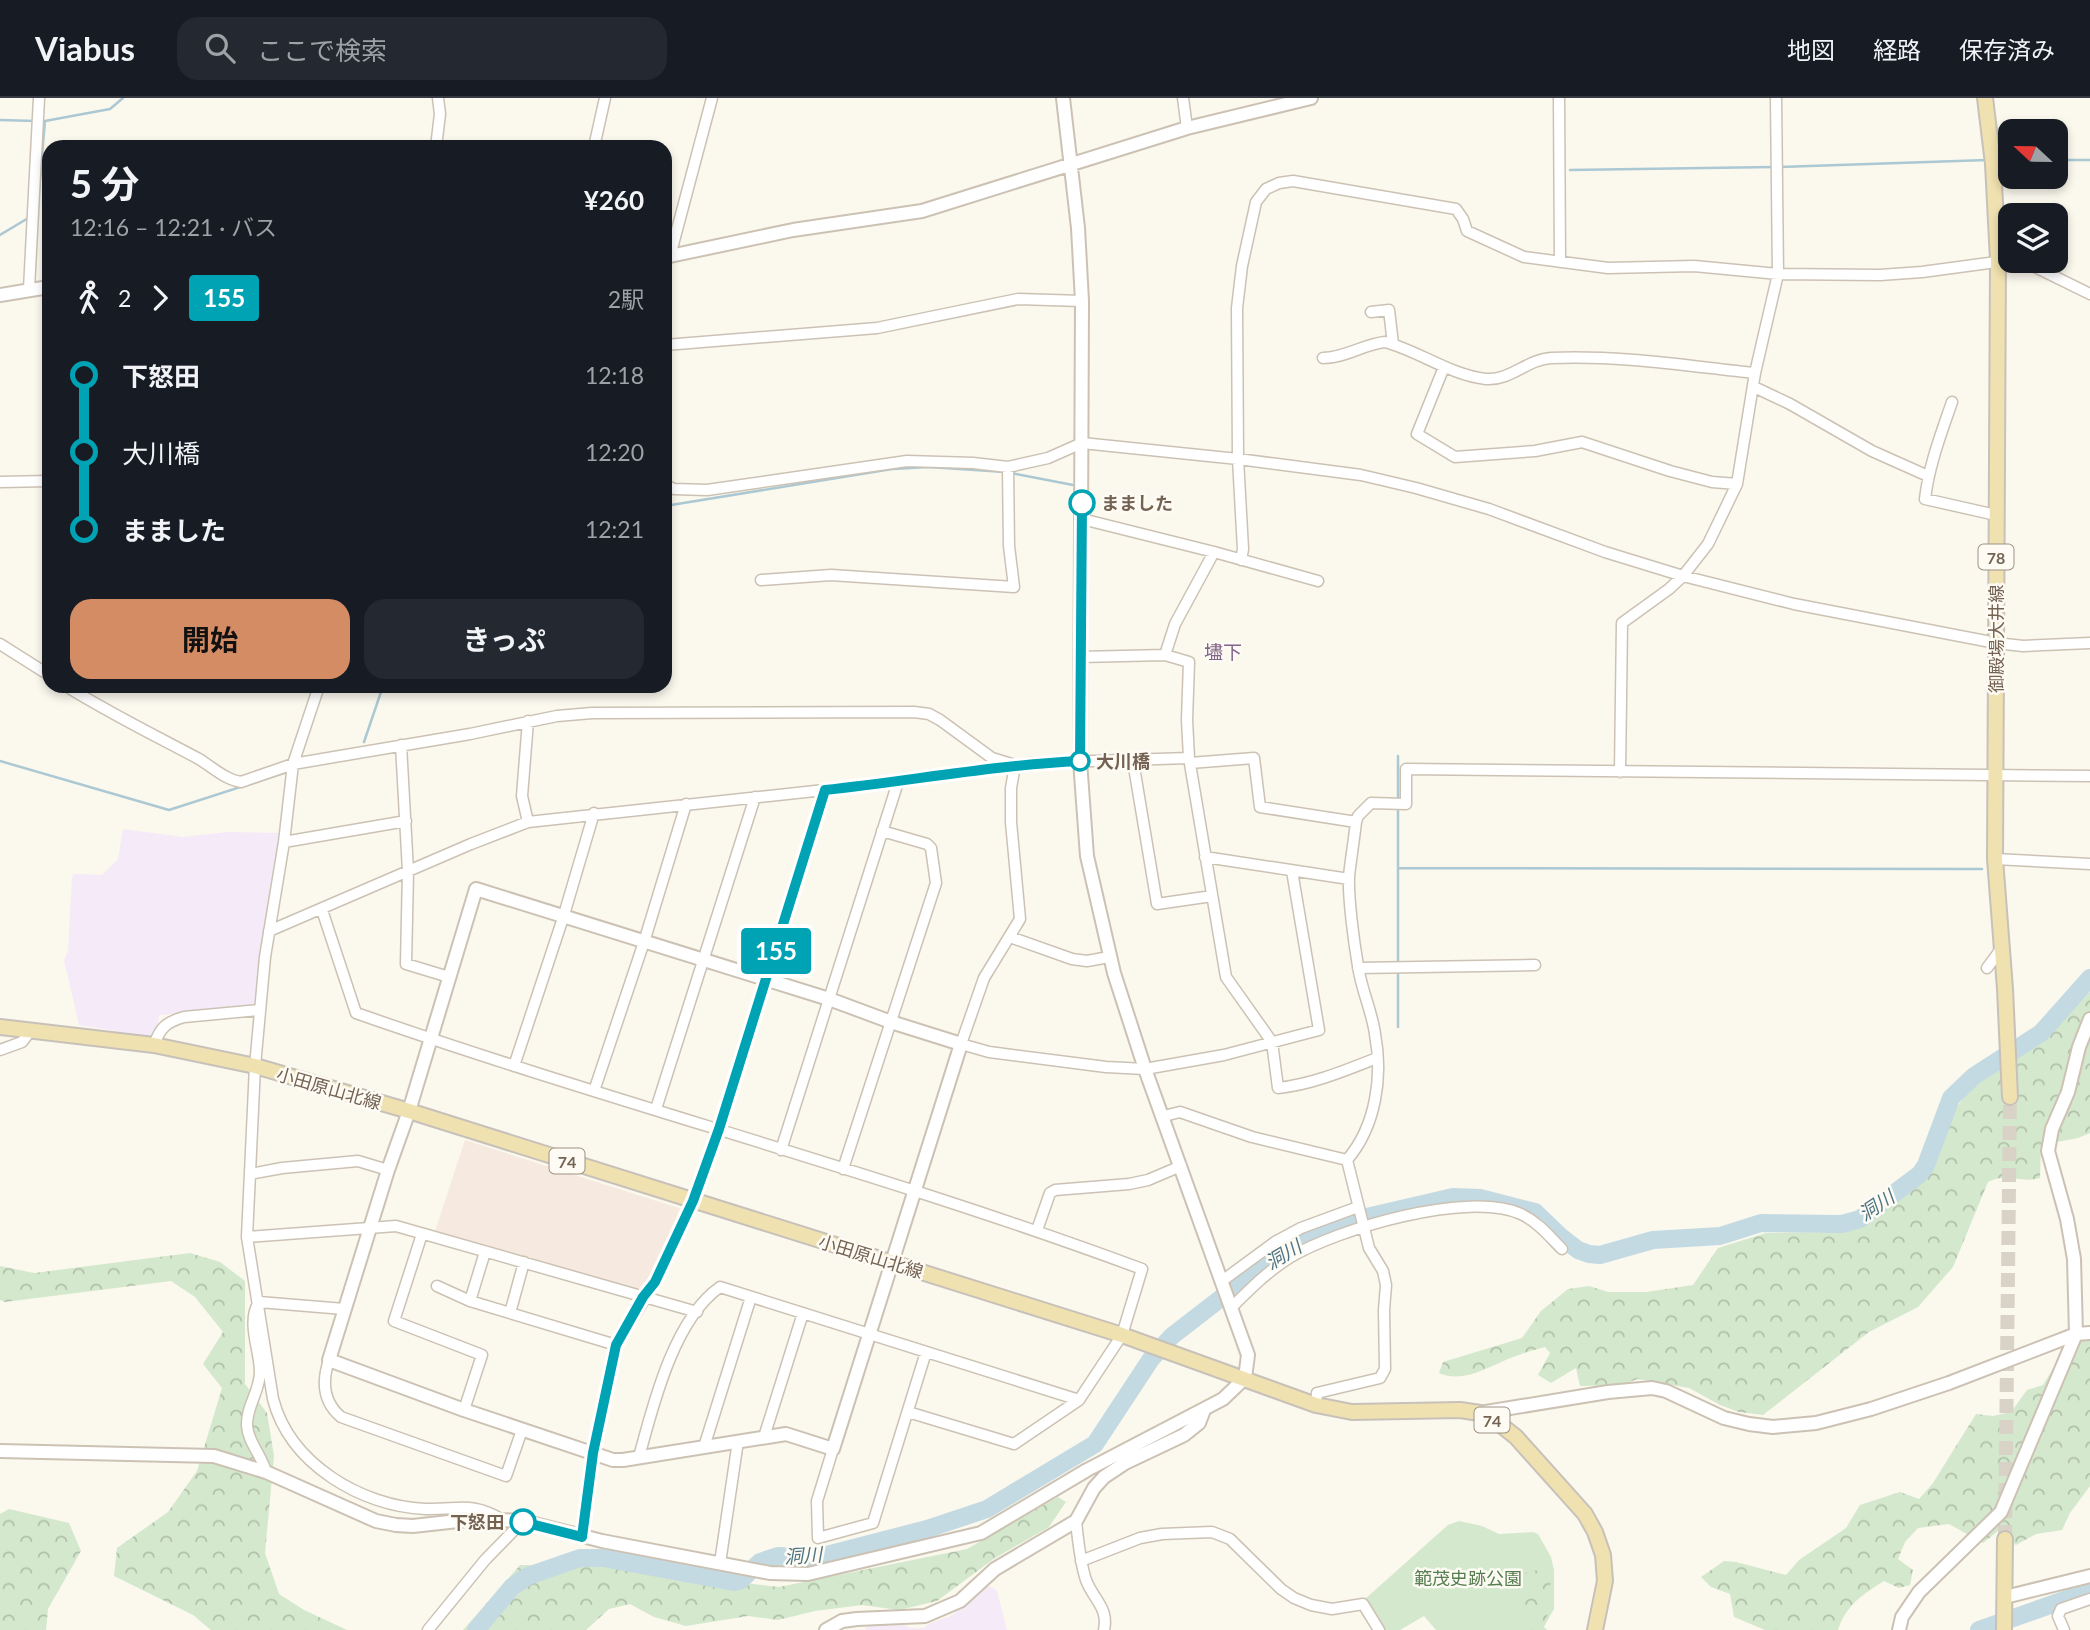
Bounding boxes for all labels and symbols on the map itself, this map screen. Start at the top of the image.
north arrow [1998,119,2068,189]
marker: まました [1069,490,1095,516]
place label: まました [1101,492,1173,514]
road number: 78 [1979,544,2014,570]
street label: 御殿場大井線 [1985,585,2007,693]
district label: 壗下 [1204,640,1242,663]
place label: 大川橋 [1096,750,1150,772]
marker: 大川橋 [1070,751,1090,771]
line badge: 155 [736,928,816,974]
street label: 小田原山北線 [274,1063,384,1113]
road number: 74 [550,1148,584,1174]
water label: 洞川 [1854,1184,1900,1225]
street label: 小田原山北線 [816,1230,926,1282]
water label: 洞川 [1261,1233,1307,1274]
road number: 74 [1474,1408,1510,1432]
marker: 下怒田 [510,1509,536,1535]
place label: 下怒田 [450,1511,504,1533]
water label: 洞川 [783,1542,825,1568]
park label: 範茂史跡公園 [1414,1567,1522,1589]

